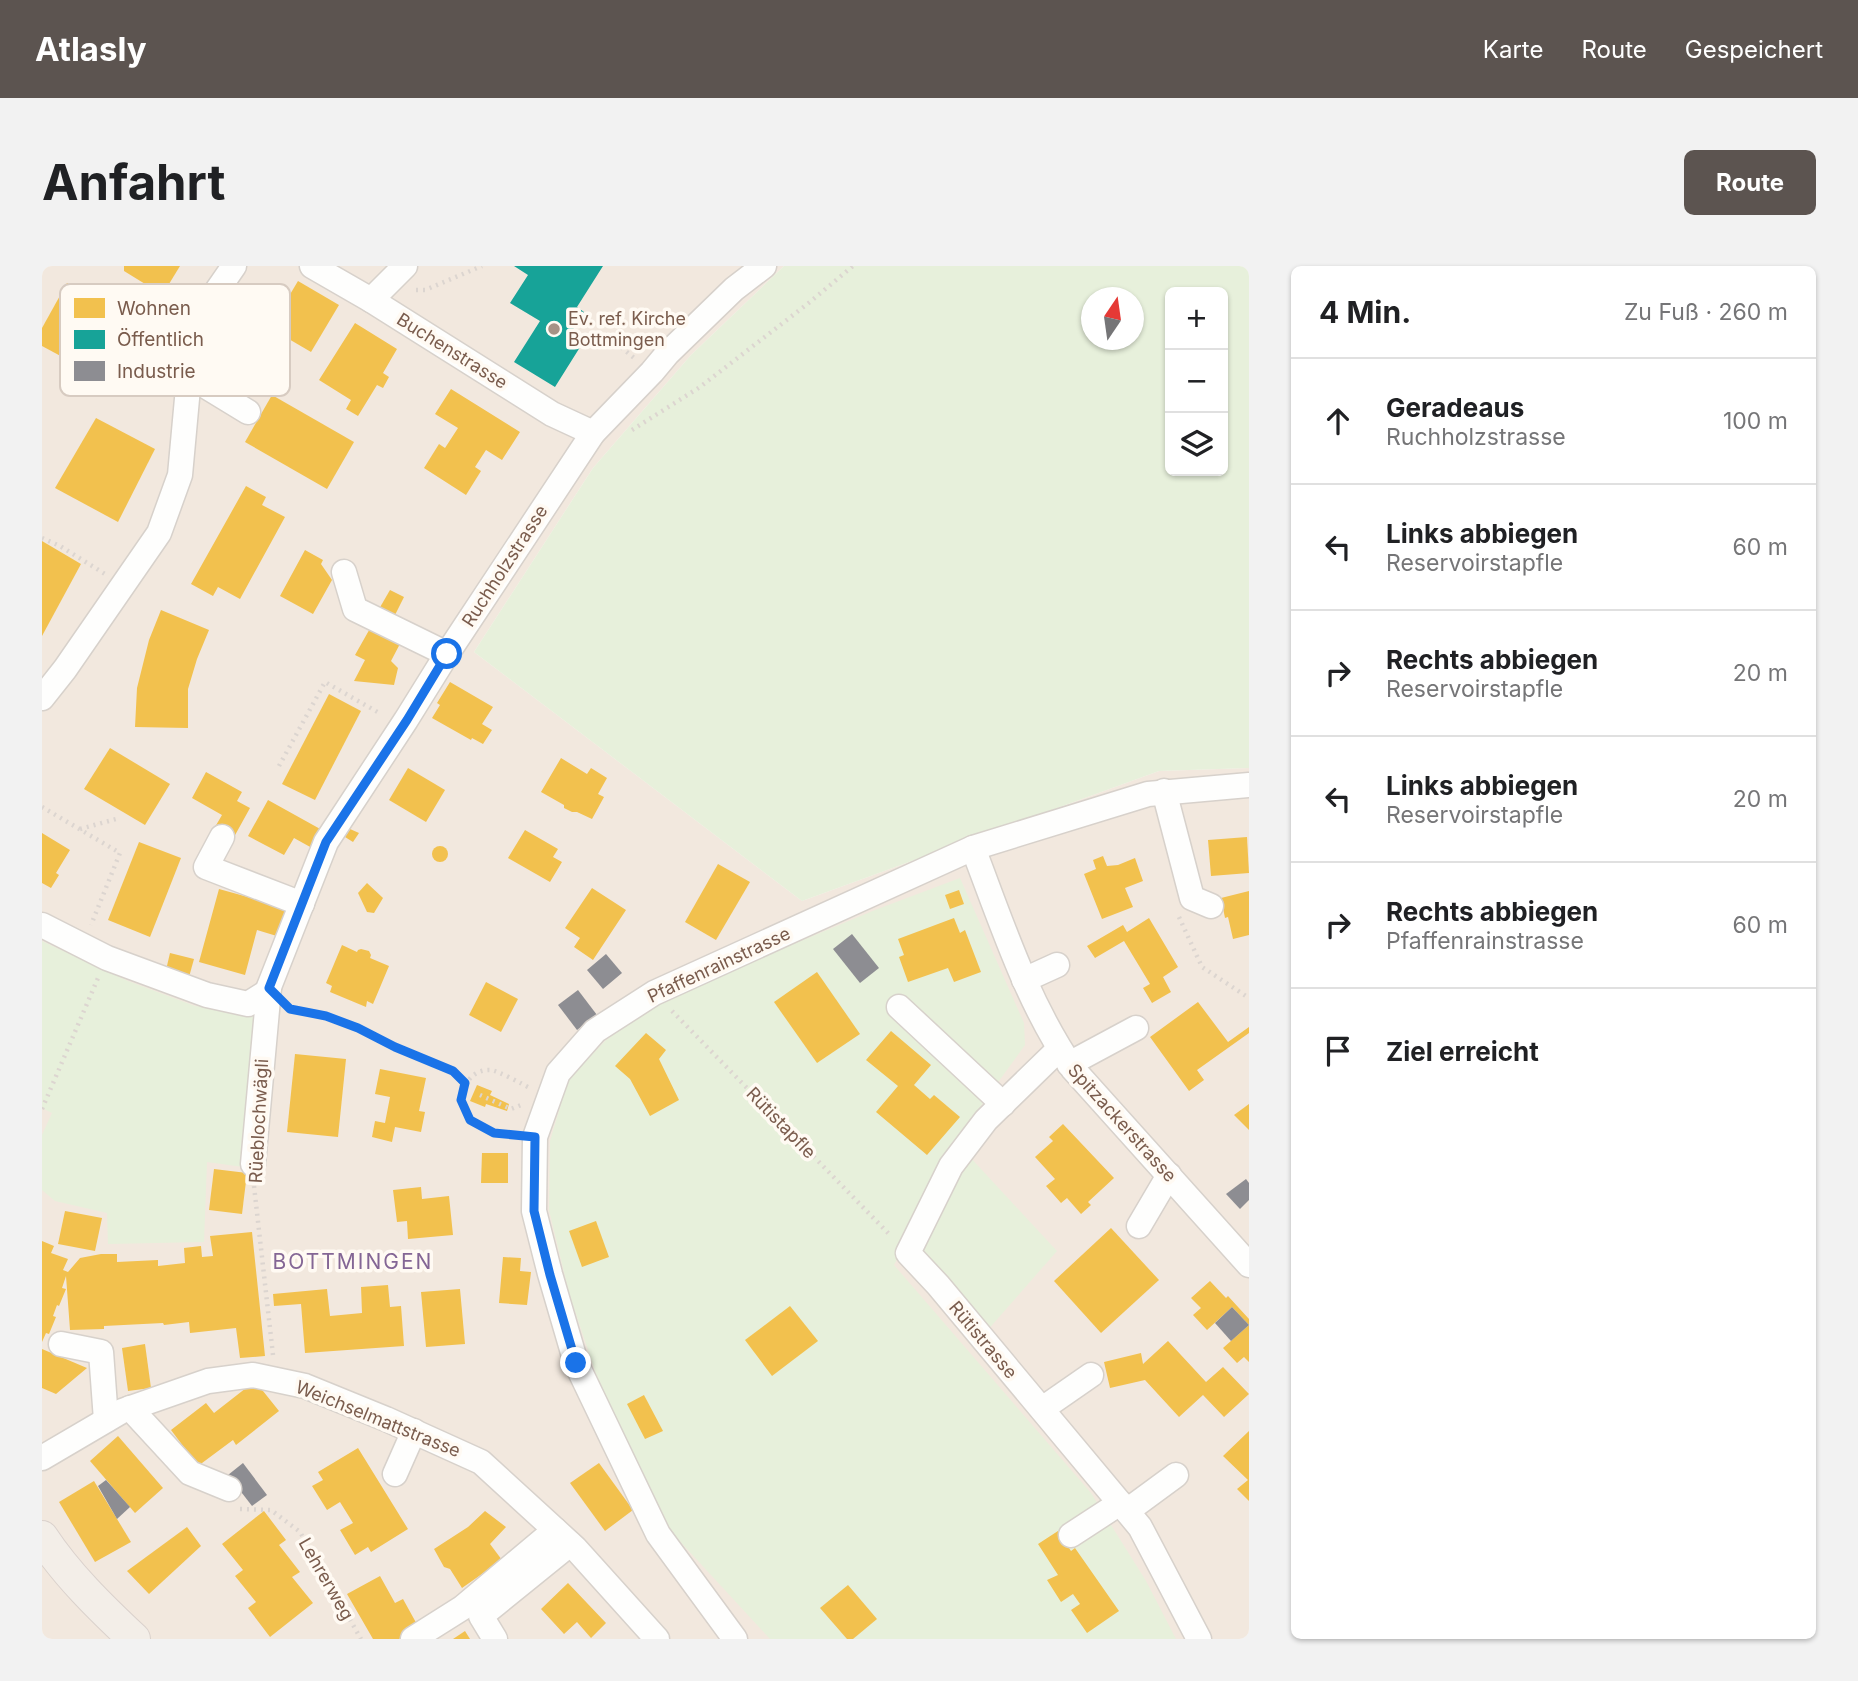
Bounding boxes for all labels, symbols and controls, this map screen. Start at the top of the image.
text: Atlasly [35,29,147,69]
text: Karte [1483,35,1543,64]
text: Route [1581,35,1647,64]
text: Gespeichert [1685,35,1823,64]
button: Route [1684,150,1816,215]
text: Anfahrt [42,153,225,212]
legend [60,284,290,396]
north arrow [1081,287,1144,350]
map controls [1165,287,1228,476]
button: + [1165,287,1228,350]
text: 4 Min. [1319,294,1411,330]
text: Wohnen [117,297,191,320]
text: Zu Fuß · 260 m [1624,298,1788,326]
street label: Buchenstrasse [393,308,511,393]
place label: Ev. ref. Kirche Bottmingen [568,308,686,350]
marker: Ev. ref. Kirche Bottmingen [546,321,562,337]
text: Öffentlich [117,328,204,351]
button: − [1165,350,1228,413]
text: Industrie [117,360,196,383]
text: Geradeaus [1386,392,1524,423]
icon: ahead [1319,402,1357,440]
text: 100 m [1723,407,1788,435]
button: layers [1165,413,1228,476]
text: Ruchholzstrasse [1386,423,1566,451]
street label: Ruchholzstrasse [457,501,552,630]
text: Links abbiegen [1386,518,1578,549]
icon: left [1319,528,1357,566]
text: 60 m [1733,533,1788,561]
text: Reservoirstapfle [1386,549,1563,577]
route start [431,638,462,669]
text: Rechts abbiegen [1386,644,1598,675]
icon: right [1319,654,1357,692]
text: 20 m [1733,659,1788,687]
text: Reservoirstapfle [1386,675,1563,703]
text: Links abbiegen [1386,770,1578,801]
icon: left [1319,780,1357,818]
text: 20 m [1733,785,1788,813]
text: Reservoirstapfle [1386,801,1563,829]
text: Rechts abbiegen [1386,896,1598,927]
icon: right [1319,906,1357,944]
text: 60 m [1733,911,1788,939]
street label: Pfaffenrainstrasse [644,922,793,1007]
text: Pfaffenrainstrasse [1386,927,1584,955]
icon: arrive [1319,1032,1357,1070]
text: Ziel erreicht [1386,1036,1539,1067]
street label: Rüeblochwägli [245,1058,272,1184]
street label: Spitzackerstrasse [1064,1059,1181,1186]
street label: Rütistapfle [742,1083,820,1163]
district label: BOTTMINGEN [273,1249,433,1274]
street label: Rütistrasse [945,1297,1022,1383]
route end [560,1347,591,1378]
street label: Weichselmattstrasse [293,1376,464,1461]
street label: Lehrerweg [295,1534,358,1623]

